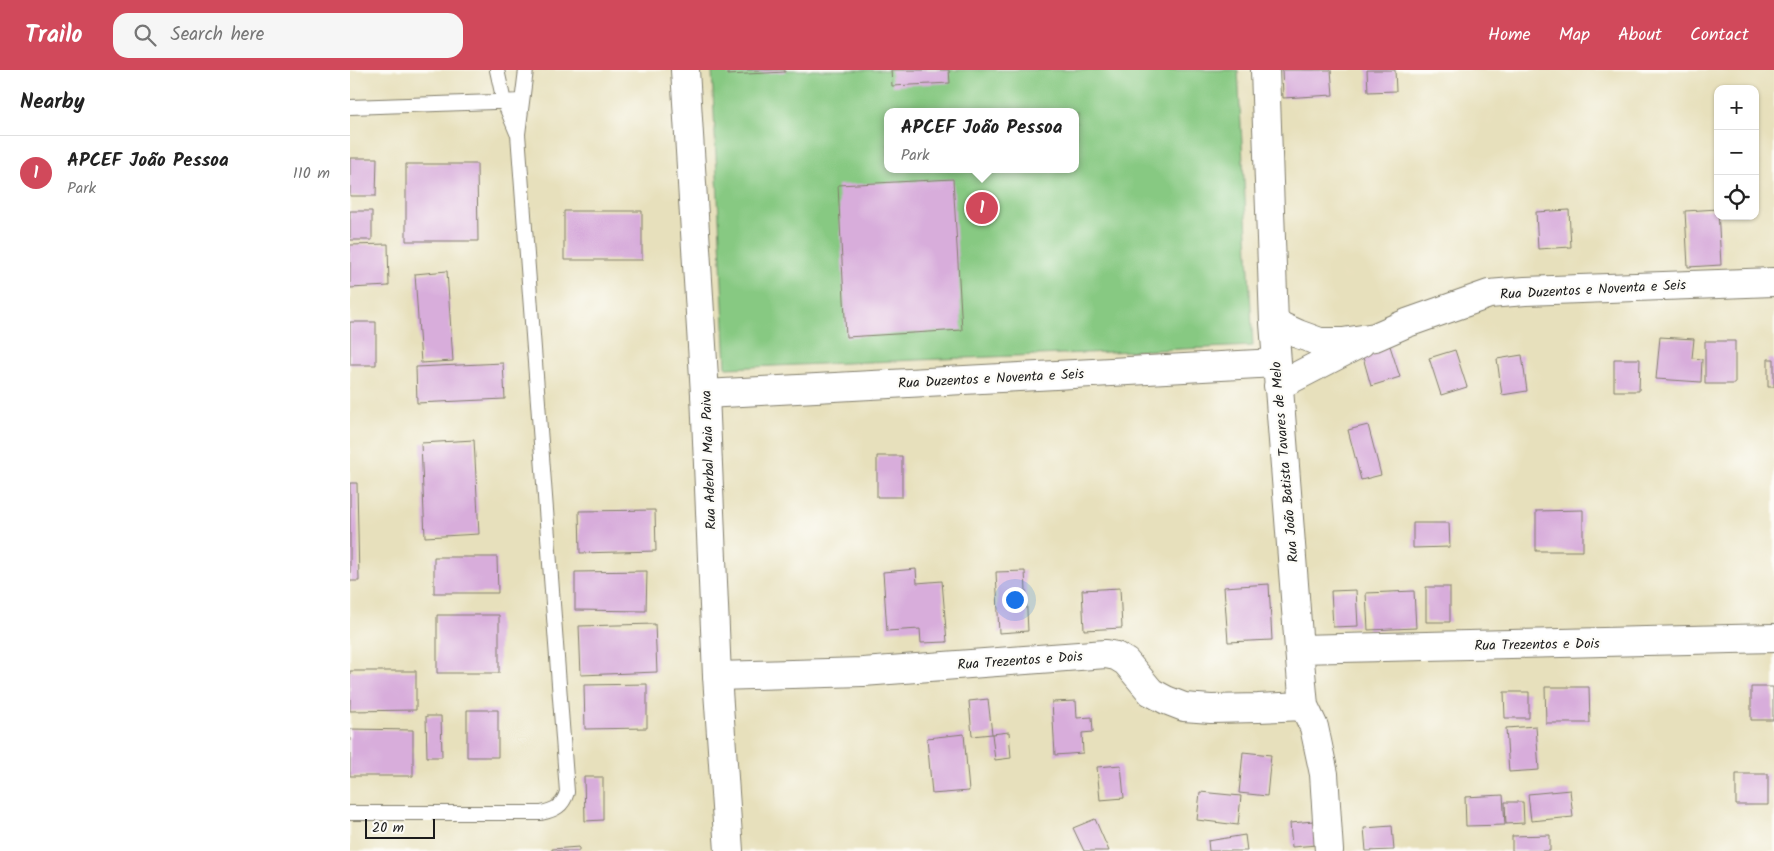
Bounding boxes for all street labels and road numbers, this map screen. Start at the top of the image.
street label: Rua Duzentos e Noventa e Seis [1500,274,1687,306]
street label: Rua João Batista Tavares de Melo [1265,361,1305,563]
street label: Rua Duzentos e Noventa e Seis [898,363,1085,395]
street label: Rua Aderbal Maia Paiva [696,390,722,530]
street label: Rua Trezentos e Dois [1474,633,1600,657]
street label: Rua Trezentos e Dois [957,646,1083,676]

